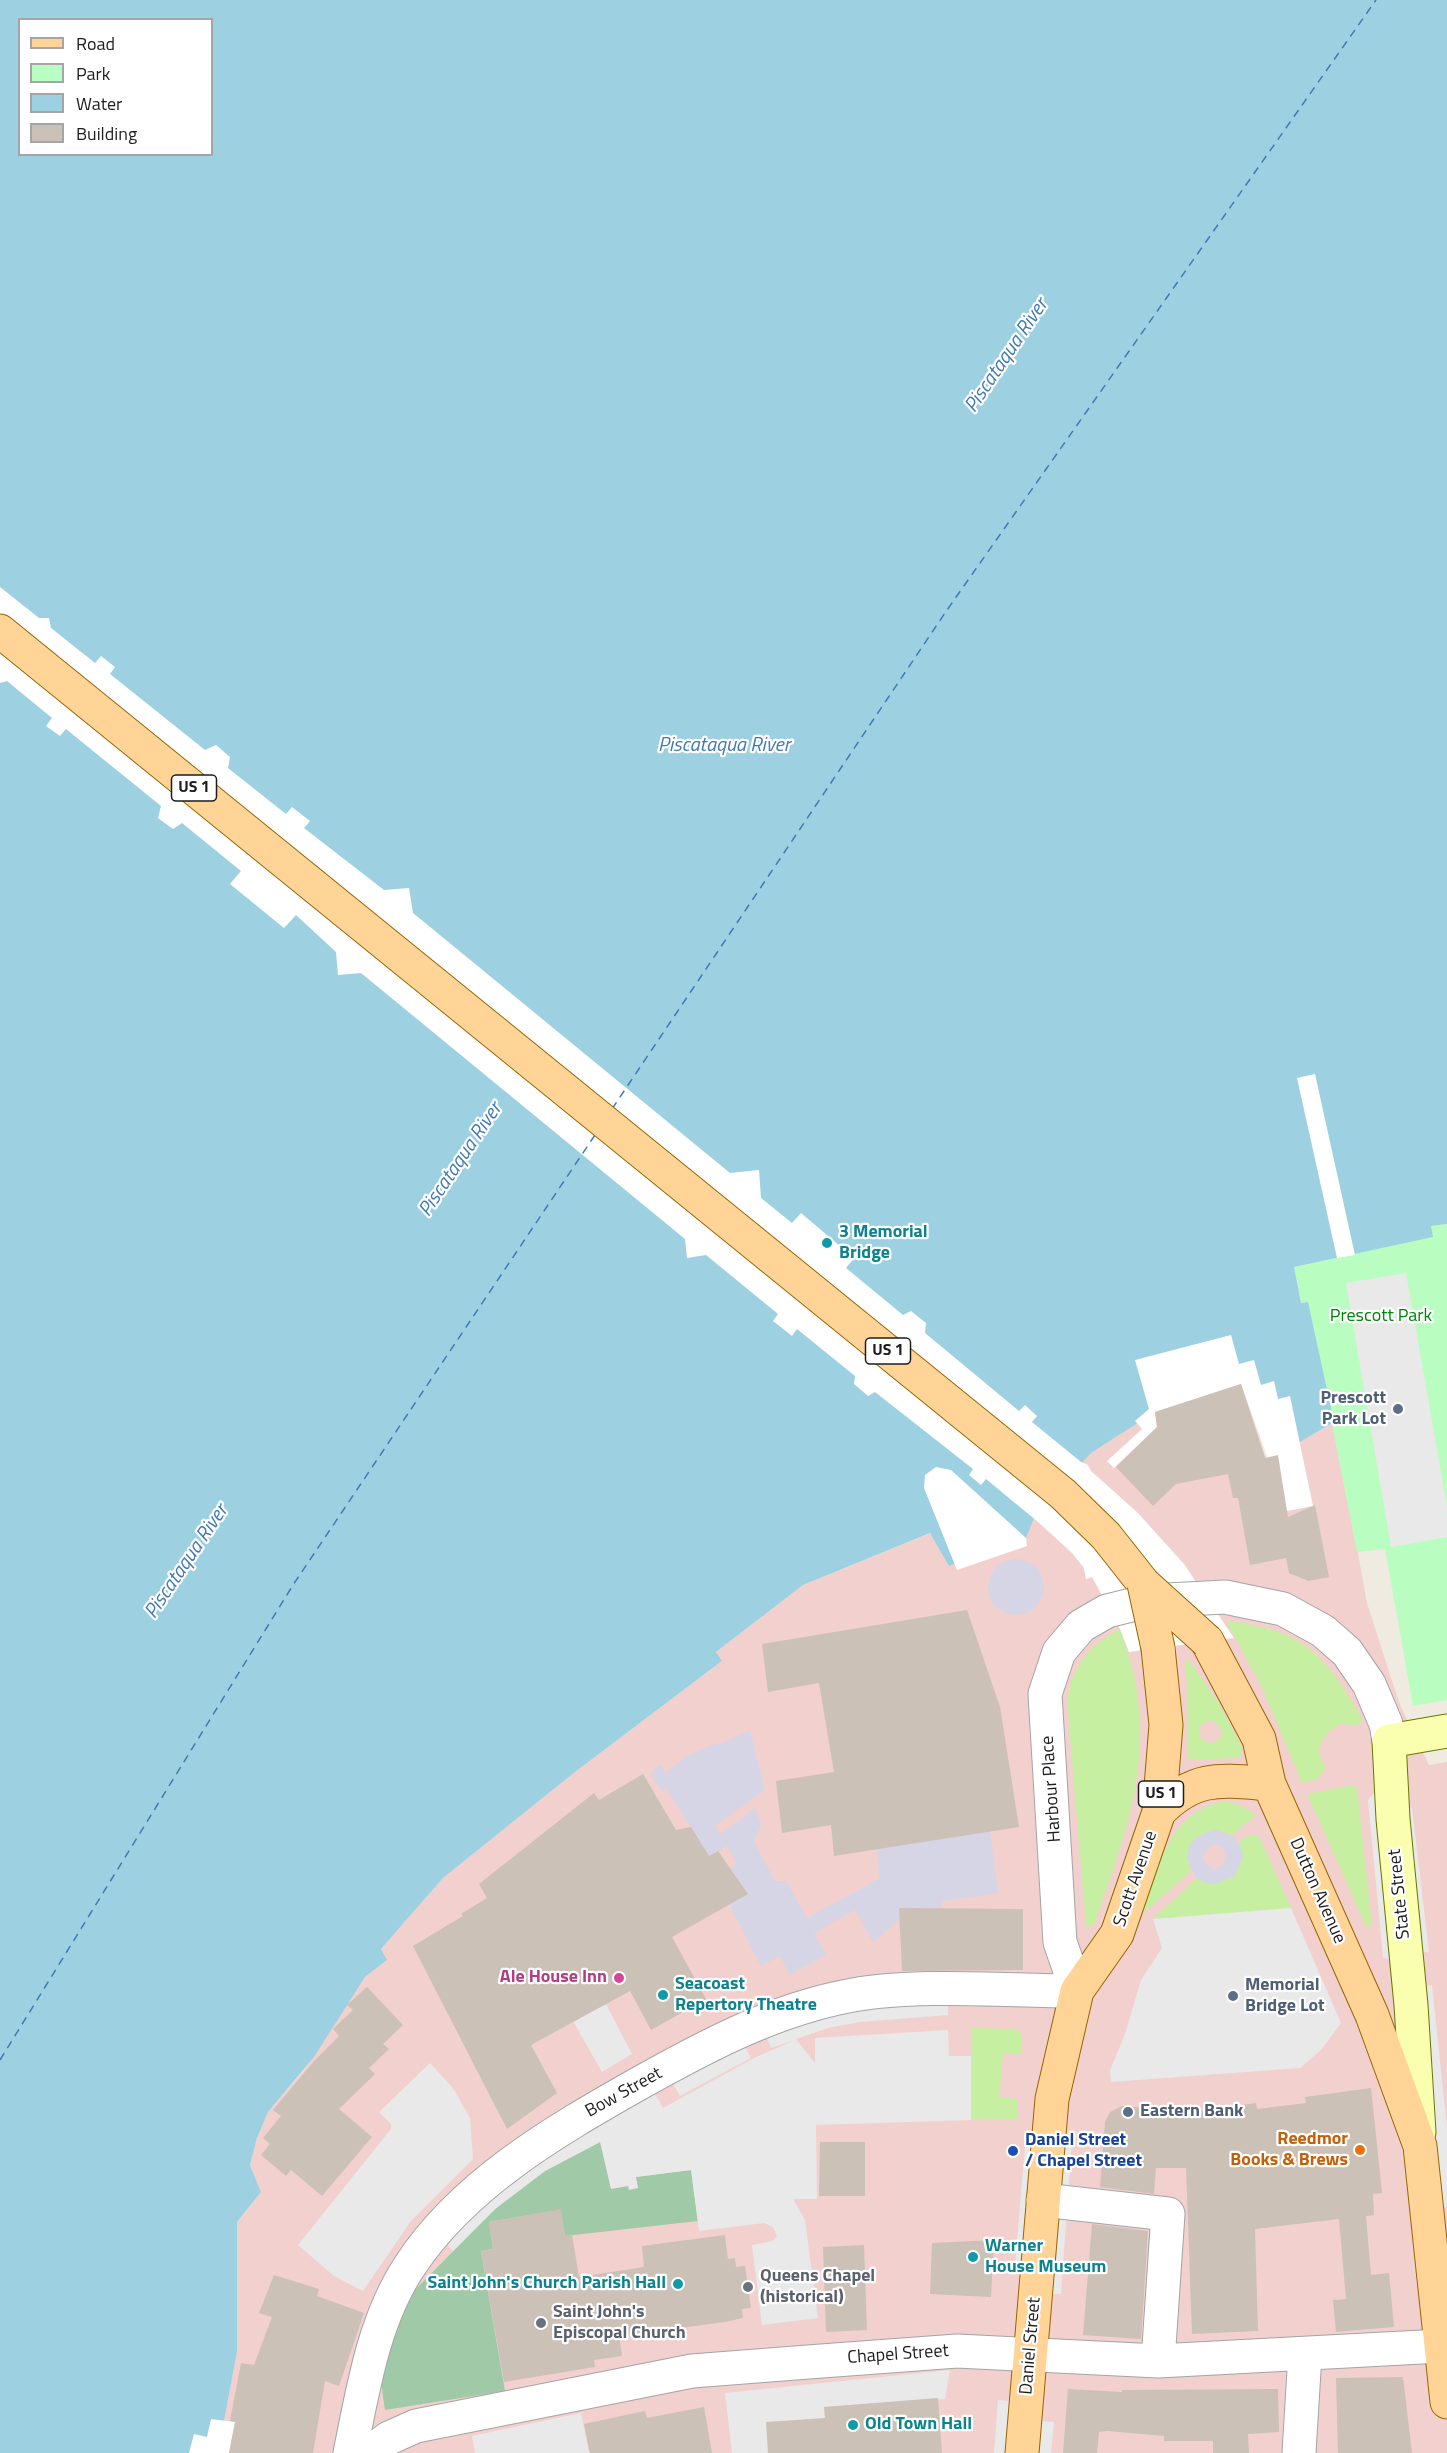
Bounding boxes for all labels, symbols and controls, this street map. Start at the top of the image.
legend [18,18,213,156]
text: Road [76,30,115,57]
text: Park [76,60,110,87]
text: Water [76,90,122,117]
text: Building [76,120,137,147]
water label: Piscataqua River [960,295,1054,417]
water label: Piscataqua River [658,734,790,758]
road number: US 1 [172,775,216,801]
water label: Piscataqua River [414,1099,508,1221]
place label: 3 Memorial Bridge [839,1222,928,1264]
marker: 3 Memorial Bridge [820,1236,834,1250]
park label: Prescott Park [1330,1306,1432,1328]
road number: US 1 [866,1338,910,1364]
place label: Prescott Park Lot [1320,1388,1386,1430]
marker: Prescott Park Lot [1391,1402,1405,1416]
water label: Piscataqua River [140,1501,234,1623]
street label: Harbour Place [1038,1735,1066,1843]
road number: US 1 [1138,1781,1184,1807]
street label: Scott Avenue [1110,1828,1162,1930]
street label: Dutton Avenue [1284,1835,1350,1947]
street label: State Street [1385,1848,1415,1940]
place label: Ale House Inn [500,1967,607,1989]
marker: Ale House Inn [612,1971,626,1985]
place label: Seacoast Repertory Theatre [675,1974,817,2016]
place label: Memorial Bridge Lot [1245,1975,1325,2018]
marker: Seacoast Repertory Theatre [656,1988,670,2002]
marker: Memorial Bridge Lot [1226,1989,1240,2003]
street label: Bow Street [582,2063,666,2123]
place label: Eastern Bank [1140,2101,1243,2123]
marker: Eastern Bank [1121,2105,1135,2119]
place label: Reedmor Books & Brews [1230,2129,1348,2172]
place label: Daniel Street / Chapel Street [1025,2130,1142,2172]
marker: Reedmor Books & Brews [1353,2143,1367,2157]
marker: Daniel Street / Chapel Street [1006,2144,1020,2158]
place label: Warner House Museum [985,2236,1106,2278]
marker: Warner House Museum [966,2250,980,2264]
place label: Queens Chapel (historical) [760,2266,875,2308]
place label: Saint John's Church Parish Hall [428,2273,666,2295]
marker: Saint John's Church Parish Hall [671,2277,685,2291]
marker: Queens Chapel (historical) [741,2280,755,2294]
street label: Daniel Street [1016,2296,1046,2396]
place label: Saint John's Episcopal Church [553,2302,686,2344]
marker: Saint John's Episcopal Church [534,2316,548,2330]
street label: Chapel Street [847,2341,949,2369]
place label: Old Town Hall [865,2414,972,2436]
marker: Old Town Hall [846,2418,860,2432]

